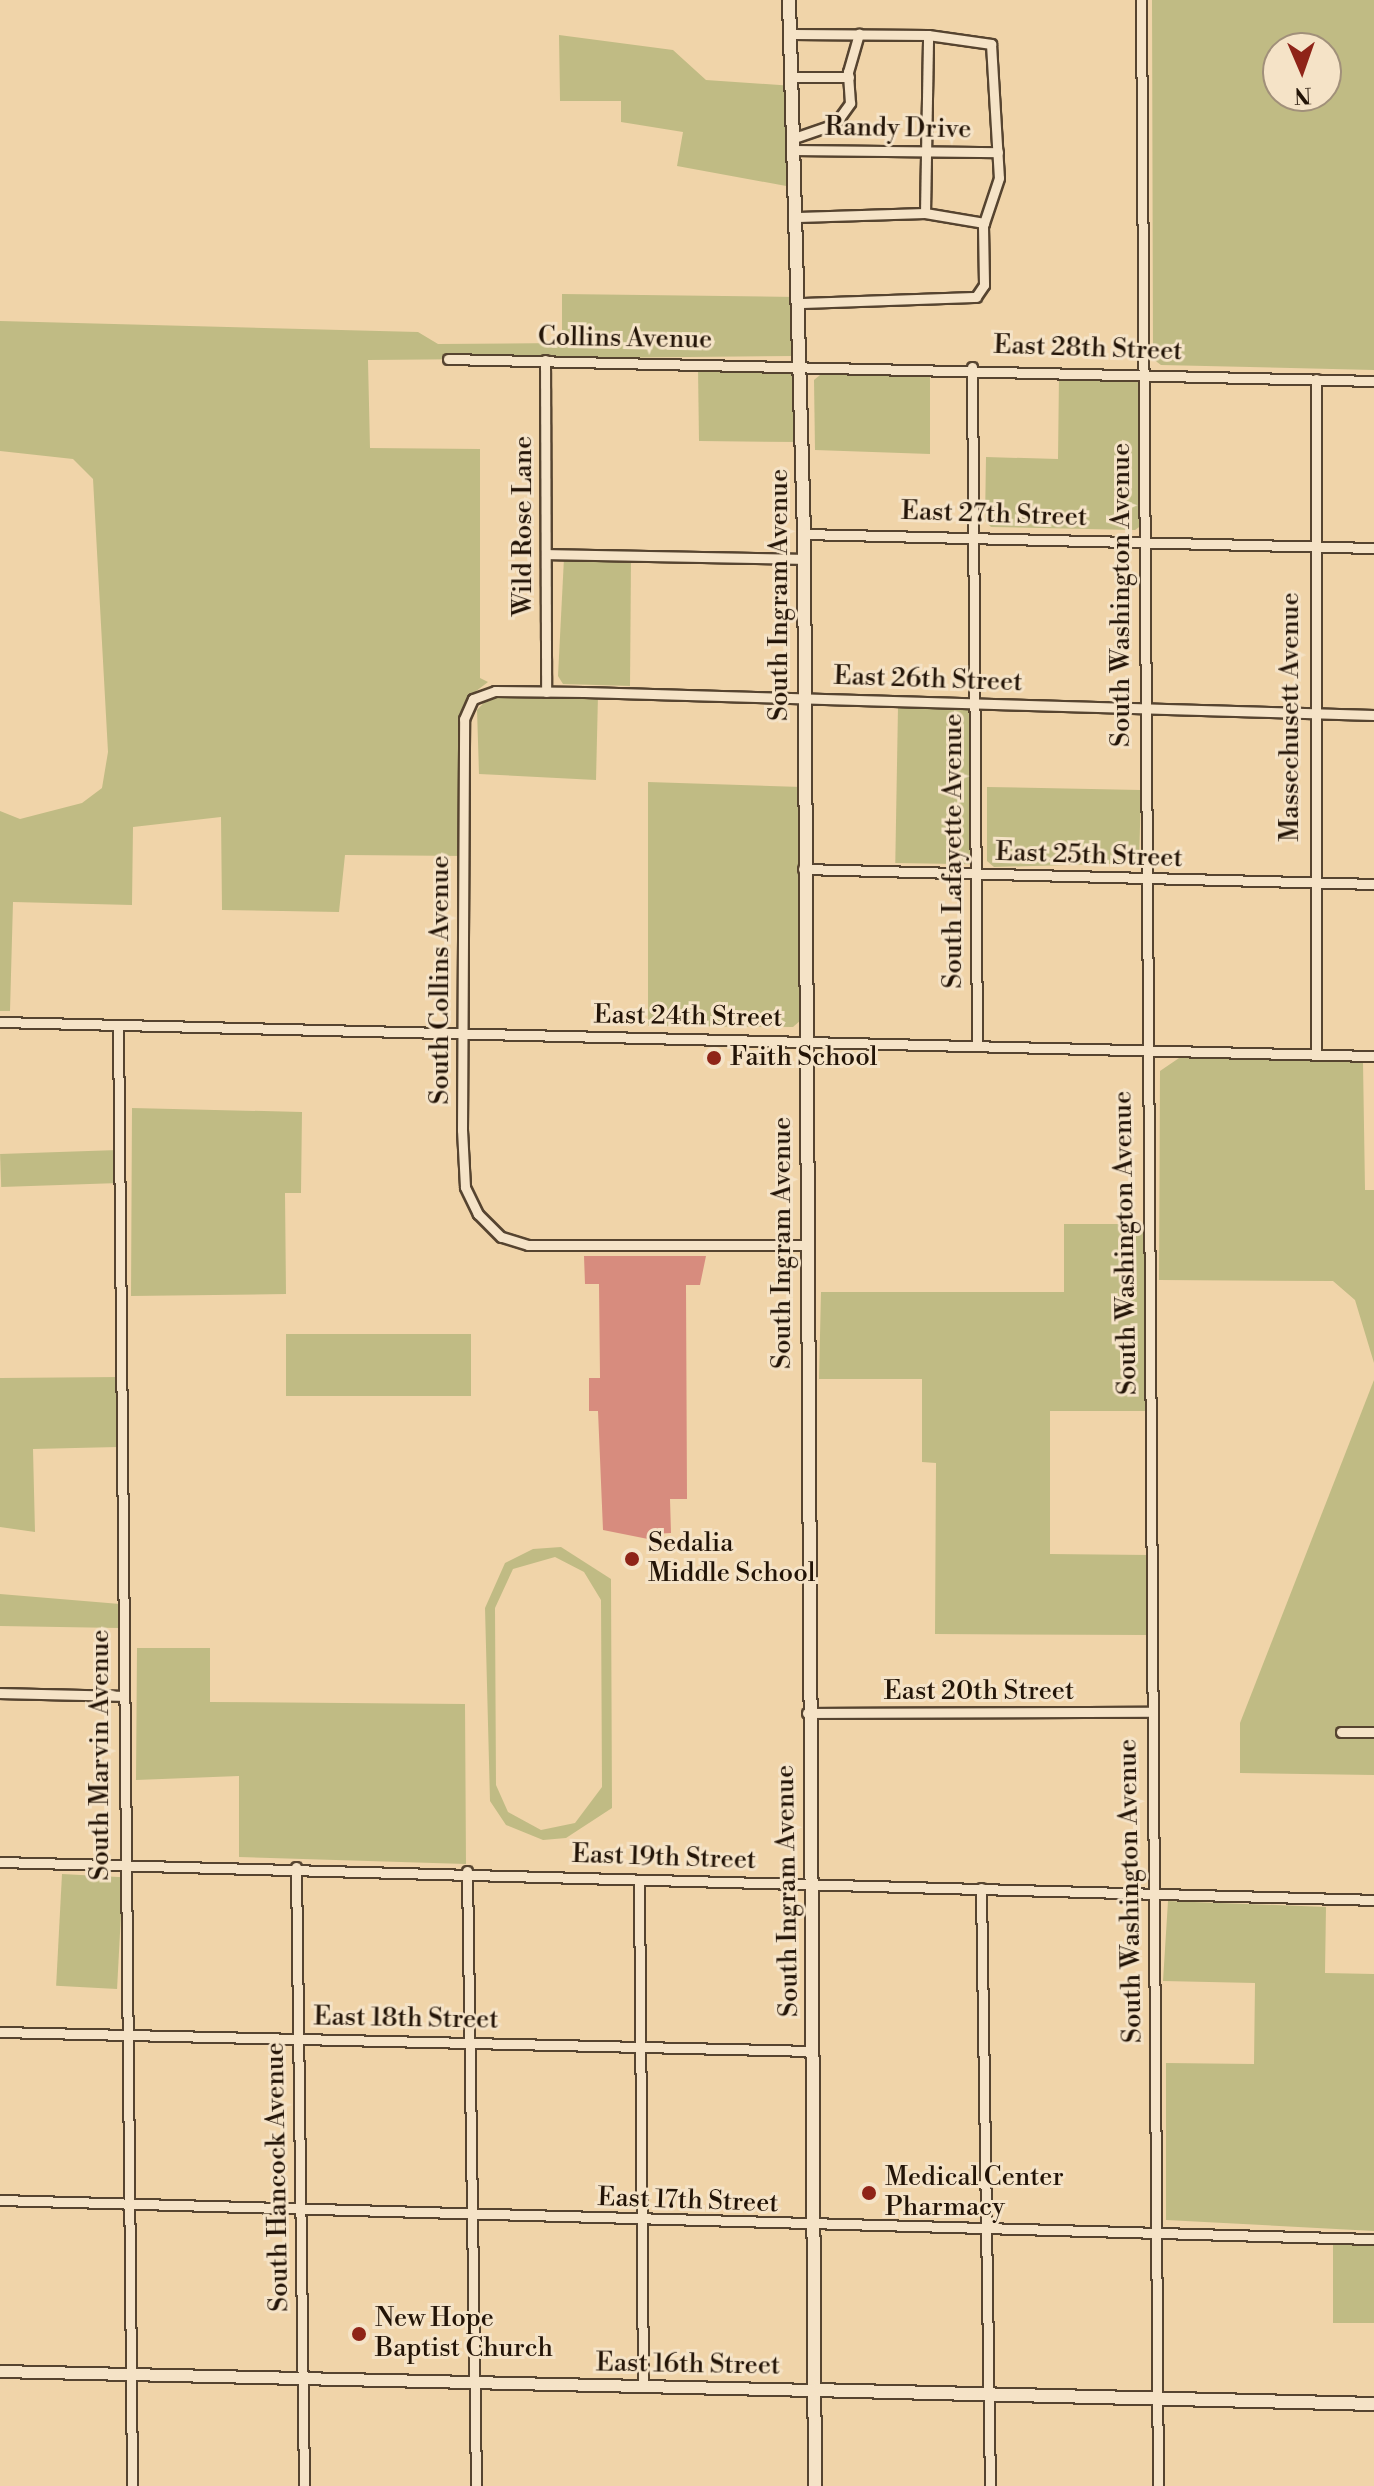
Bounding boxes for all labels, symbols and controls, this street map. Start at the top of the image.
north arrow [1262,32,1342,112]
text: N [1294,81,1312,108]
street label: Randy Drive [824,112,972,146]
street label: Collins Avenue [538,322,712,356]
street label: East 28th Street [993,330,1183,368]
street label: Wild Rose Lane [508,436,540,616]
street label: South Washington Avenue [1106,443,1138,747]
street label: South Ingram Avenue [764,469,796,721]
street label: East 27th Street [900,496,1088,534]
street label: Massechusett Avenue [1275,592,1307,842]
street label: East 26th Street [833,661,1023,699]
street label: South Lafayette Avenue [938,713,970,989]
street label: East 25th Street [995,837,1183,875]
street label: South Collins Avenue [425,855,457,1105]
street label: East 24th Street [593,1000,783,1034]
place label: Faith School [730,1042,877,1074]
marker: Faith School [705,1049,723,1067]
street label: South Washington Avenue [1108,1091,1144,1395]
street label: South Ingram Avenue [767,1117,799,1369]
place label: Sedalia Middle School [648,1528,816,1590]
marker: Sedalia Middle School [623,1550,641,1568]
street label: South Marvin Avenue [85,1629,117,1881]
street label: East 20th Street [884,1676,1074,1708]
street label: South Washington Avenue [1113,1739,1149,2043]
street label: South Ingram Avenue [770,1765,806,2017]
street label: East 19th Street [571,1839,757,1877]
street label: East 18th Street [313,2002,499,2036]
street label: South Hancock Avenue [260,2042,296,2312]
place label: Medical Center Pharmacy [885,2162,1064,2224]
street label: East 17th Street [597,2182,779,2220]
marker: Medical Center Pharmacy [860,2184,878,2202]
place label: New Hope Baptist Church [375,2303,553,2364]
marker: New Hope Baptist Church [350,2325,368,2343]
street label: East 16th Street [596,2348,780,2382]

